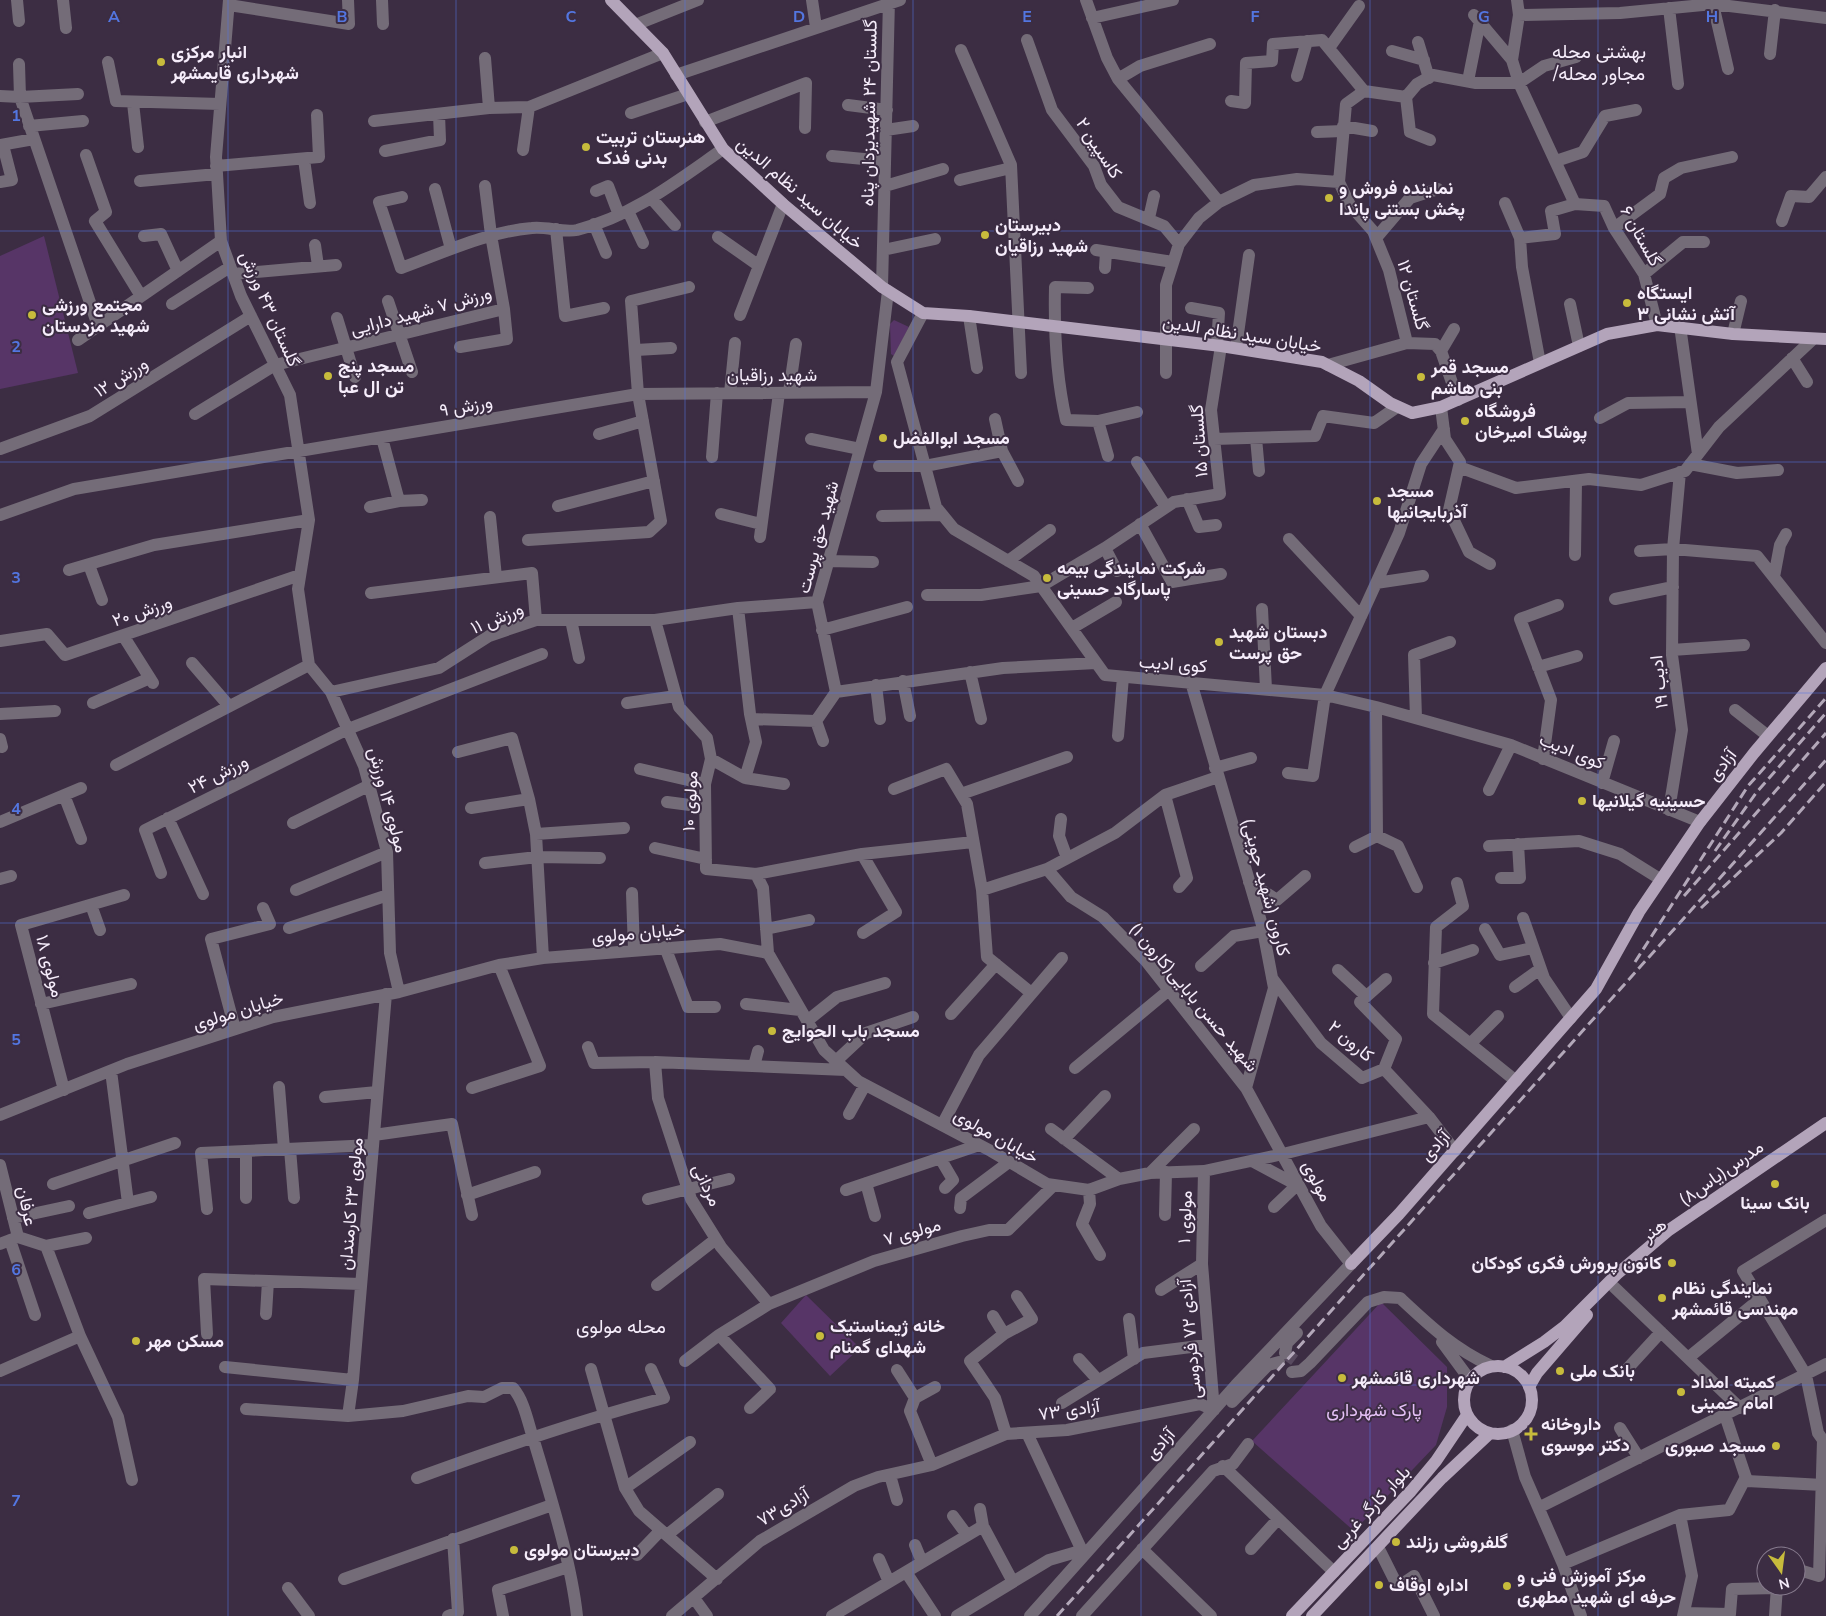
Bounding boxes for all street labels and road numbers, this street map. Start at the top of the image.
street label: گلستان ۲۴ شهیدیزدان پناه [855,19,883,207]
street label: کاسپین ۲ [1070,113,1128,183]
street label: خیابان سید نظام الدین [732,131,868,255]
street label: گلستان ۶ [1614,201,1668,271]
street label: گلستان ۴۳ ورزش [234,247,306,371]
street label: گلستان ۱۲ [1392,257,1434,333]
street label: ورزش ۷ شهید دارایی [348,281,494,341]
street label: خیابان سید نظام الدین [1161,310,1323,358]
street label: ورزش ۱۲ [90,351,152,403]
street label: شهید رزاقیان [727,363,817,387]
street label: ورزش ۹ [438,390,494,422]
street label: گلستان ۱۵ [1184,404,1214,478]
street label: شهید حق پرست [791,478,845,596]
street label: ورزش ۲۰ [109,590,175,632]
street label: ورزش ۱۱ [467,596,527,640]
street label: کوی ادیب [1138,650,1208,678]
street label: ادیب ۱۹ [1644,654,1674,710]
street label: کوی ادیب [1536,727,1608,775]
street label: آزادی [1702,743,1743,786]
street label: مولوی ۱۴ ورزش [362,745,414,855]
street label: ورزش ۲۴ [184,749,252,799]
street label: مولوی ۱۰ [676,770,704,832]
street label: کارون (شهید جوینی) [1236,815,1296,959]
street label: خیابان مولوی [590,917,686,949]
street label: شهید حسن بابایی(کارون ۱) [1124,917,1264,1077]
street label: مولوی ۱۸ [30,932,70,1000]
street label: خیابان مولوی [190,986,286,1036]
street label: کارون ۲ [1323,1015,1379,1067]
street label: خیابان مولوی [949,1103,1043,1169]
street label: آزادی [1415,1124,1457,1167]
street label: مدرس(یاس۸) [1674,1135,1768,1211]
street label: مولوی ۲۳ کارمندان [333,1137,369,1271]
street label: مولوی [1296,1156,1338,1206]
street label: مردانی [687,1160,727,1210]
street label: عرفان [11,1184,43,1228]
street label: مولوی ۱ [1172,1190,1198,1244]
street label: مولوی ۷ [880,1212,944,1252]
street label: هنر [1636,1213,1671,1248]
street label: آزادی ۷۲ فردوسی [1173,1276,1207,1400]
street label: آزادی ۷۳ [1037,1394,1103,1426]
street label: آزادی [1140,1422,1182,1465]
street label: بلوار کارگر غربی [1326,1460,1416,1554]
street label: آزادی۷۳ [752,1481,815,1532]

